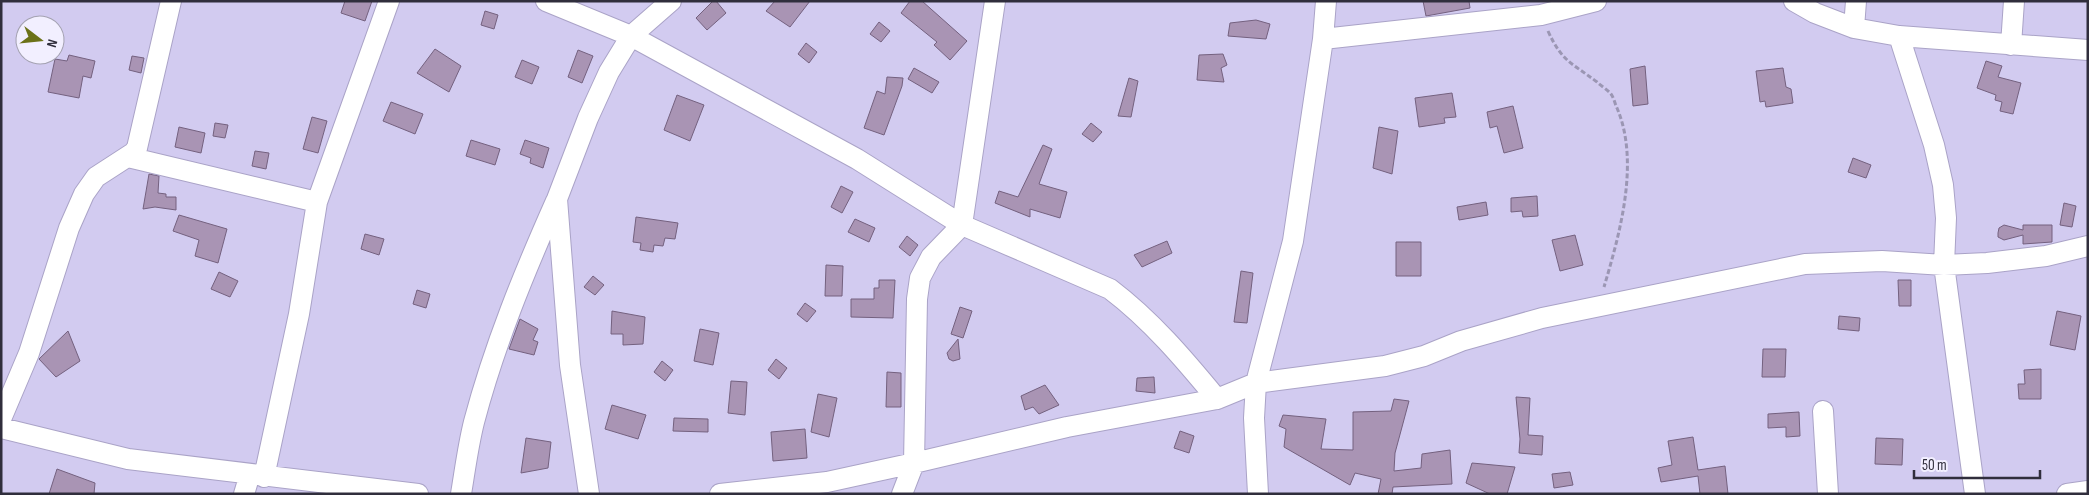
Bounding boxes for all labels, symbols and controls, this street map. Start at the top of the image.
north arrow [15,15,65,65]
text: N [43,38,61,49]
scale bar [1914,448,2040,480]
text: 50 m [1922,456,1947,475]

